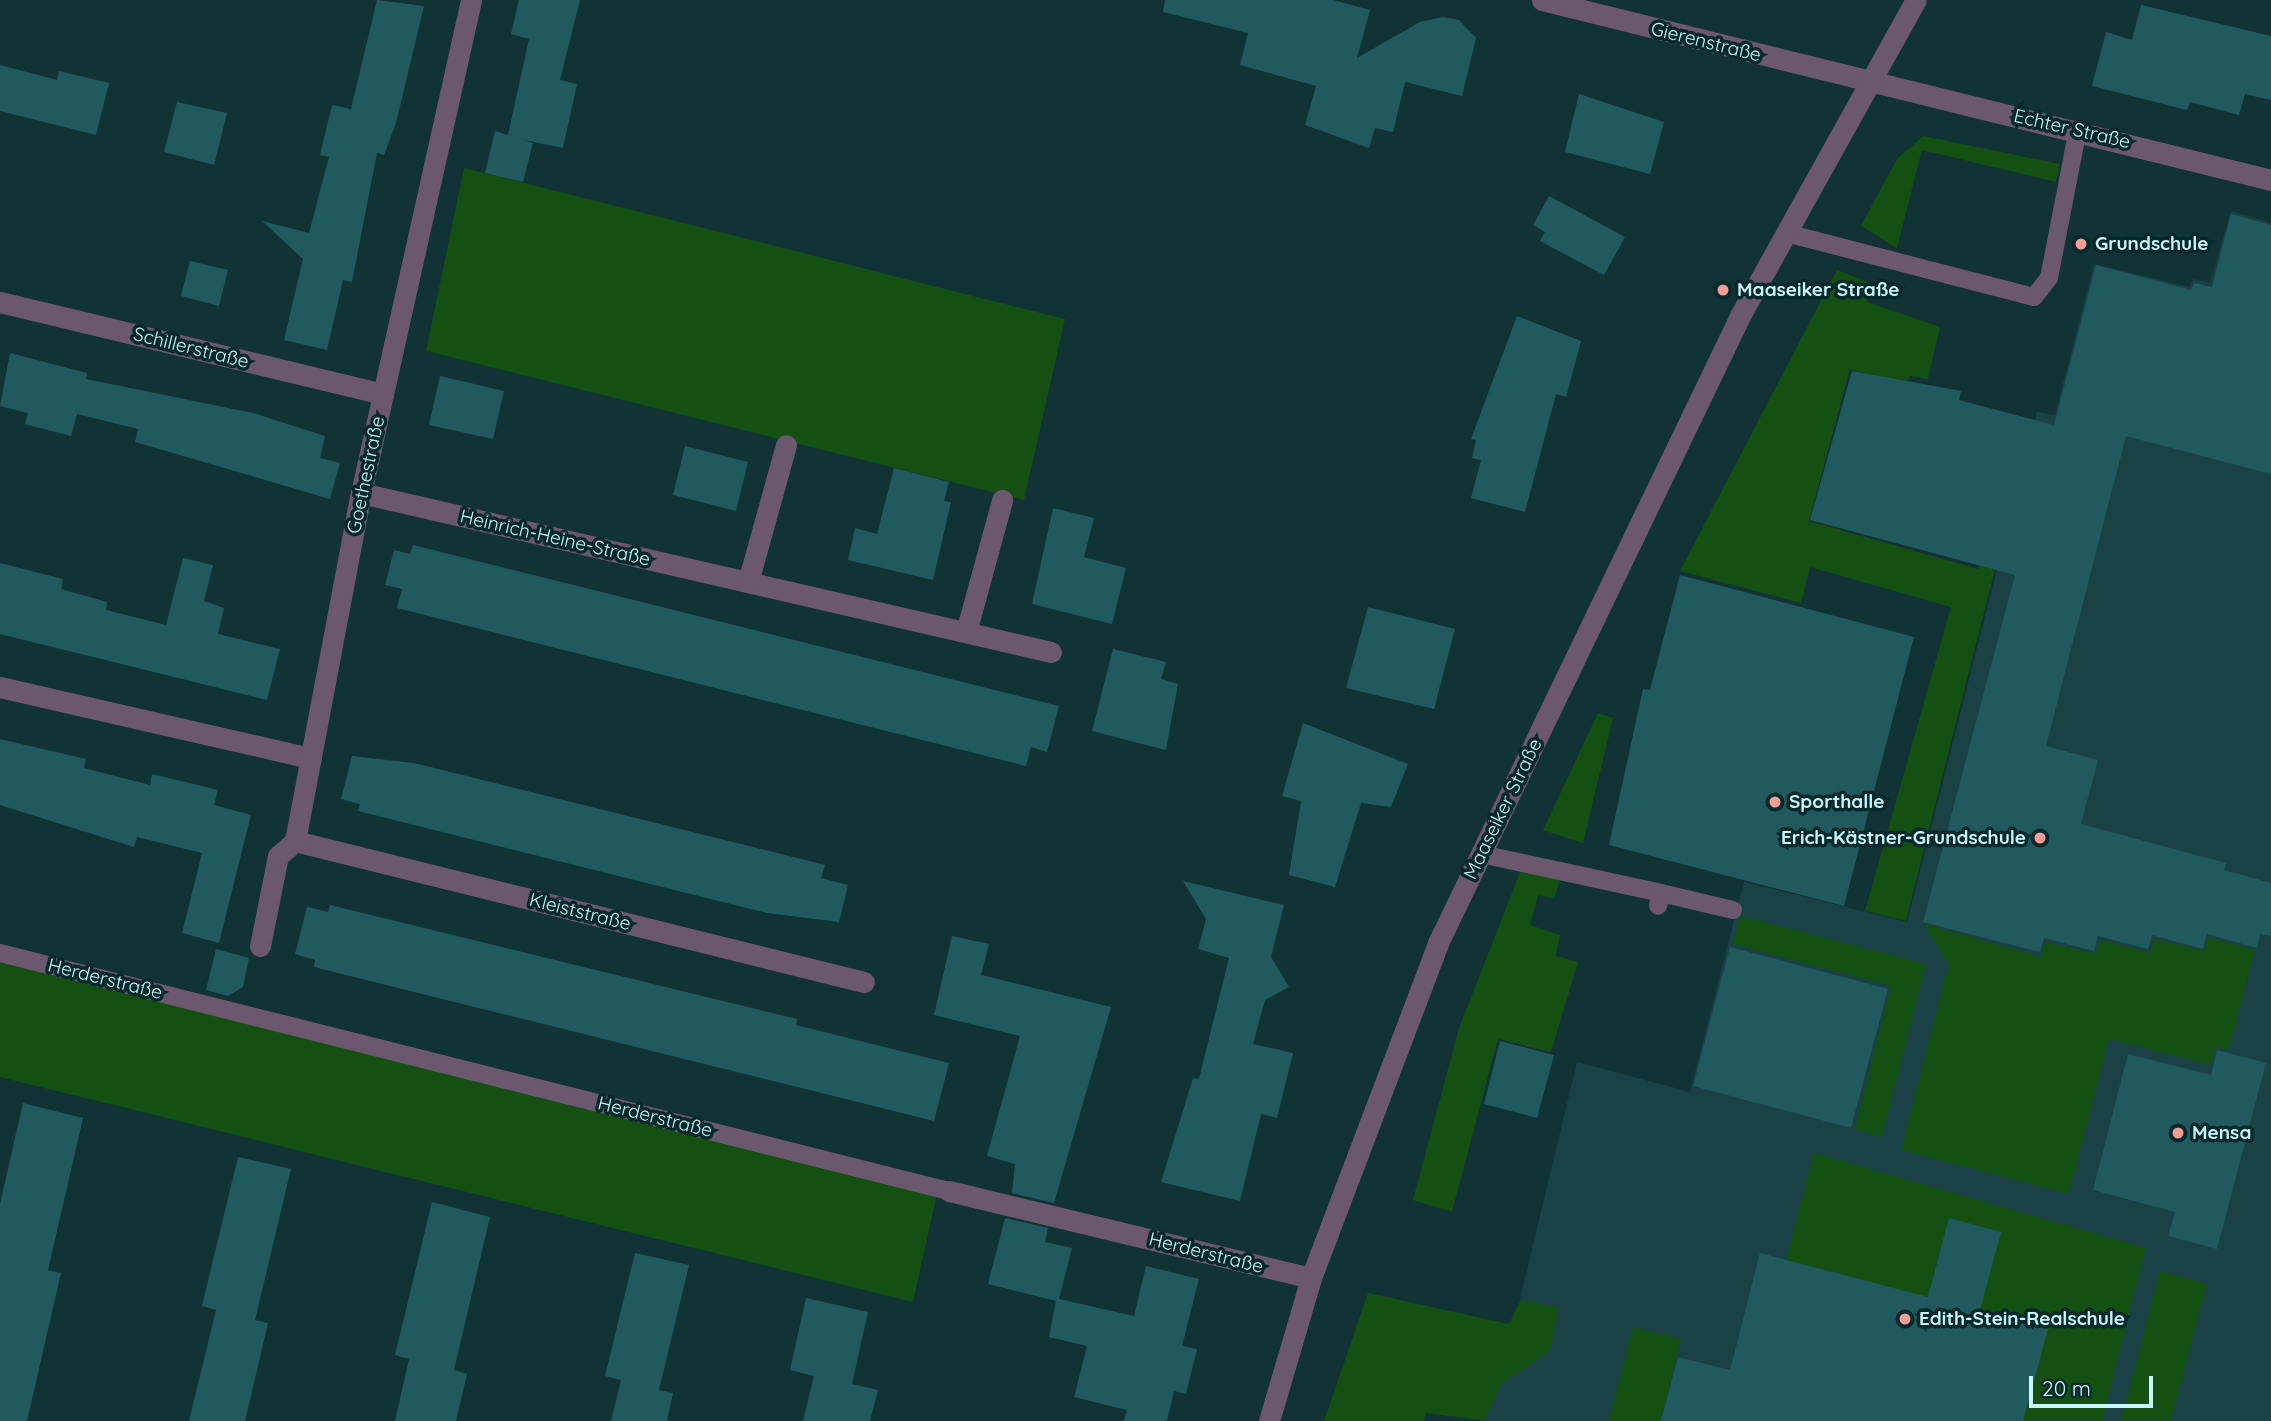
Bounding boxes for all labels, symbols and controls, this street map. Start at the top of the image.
street label: Gierenstraße [1649,17,1763,67]
street label: Echter Straße [2012,105,2132,153]
place label: Grundschule [2095,233,2208,255]
marker: Grundschule [2073,236,2089,252]
place label: Maaseiker Straße [1737,279,1900,301]
marker: Maaseiker Straße [1715,282,1731,298]
street label: Schillerstraße [131,323,251,373]
street label: Goethestraße [342,414,390,536]
street label: Heinrich-Heine-Straße [458,505,652,571]
street label: Maaseiker Straße [1459,735,1547,883]
place label: Sporthalle [1789,791,1884,813]
marker: Sporthalle [1767,794,1783,810]
place label: Erich-Kästner-Grundschule [1781,827,2026,849]
marker: Erich-Kästner-Grundschule [2032,830,2048,846]
street label: Kleiststraße [527,888,633,936]
street label: Herderstraße [45,954,165,1004]
street label: Herderstraße [595,1092,715,1142]
place label: Mensa [2192,1122,2251,1144]
marker: Mensa [2170,1125,2186,1141]
street label: Herderstraße [1146,1228,1266,1278]
place label: Edith-Stein-Realschule [1919,1308,2125,1330]
marker: Edith-Stein-Realschule [1897,1311,1913,1327]
scale bar [2033,1362,2157,1406]
text: 20 m [2042,1375,2091,1401]

